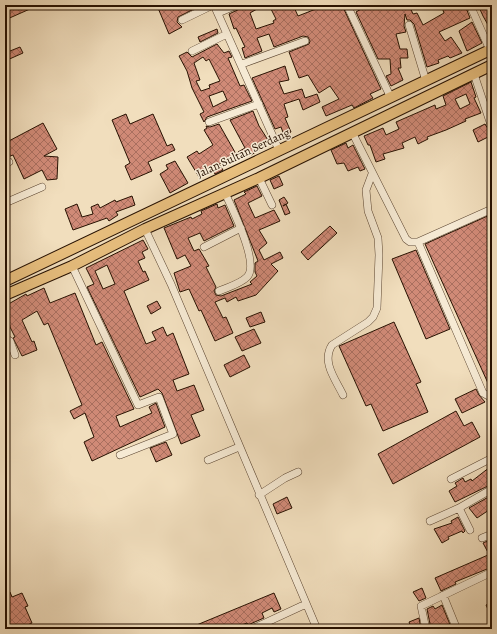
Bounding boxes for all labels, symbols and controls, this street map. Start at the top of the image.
street label: Jalan Sultan Serdang [194,124,292,182]

